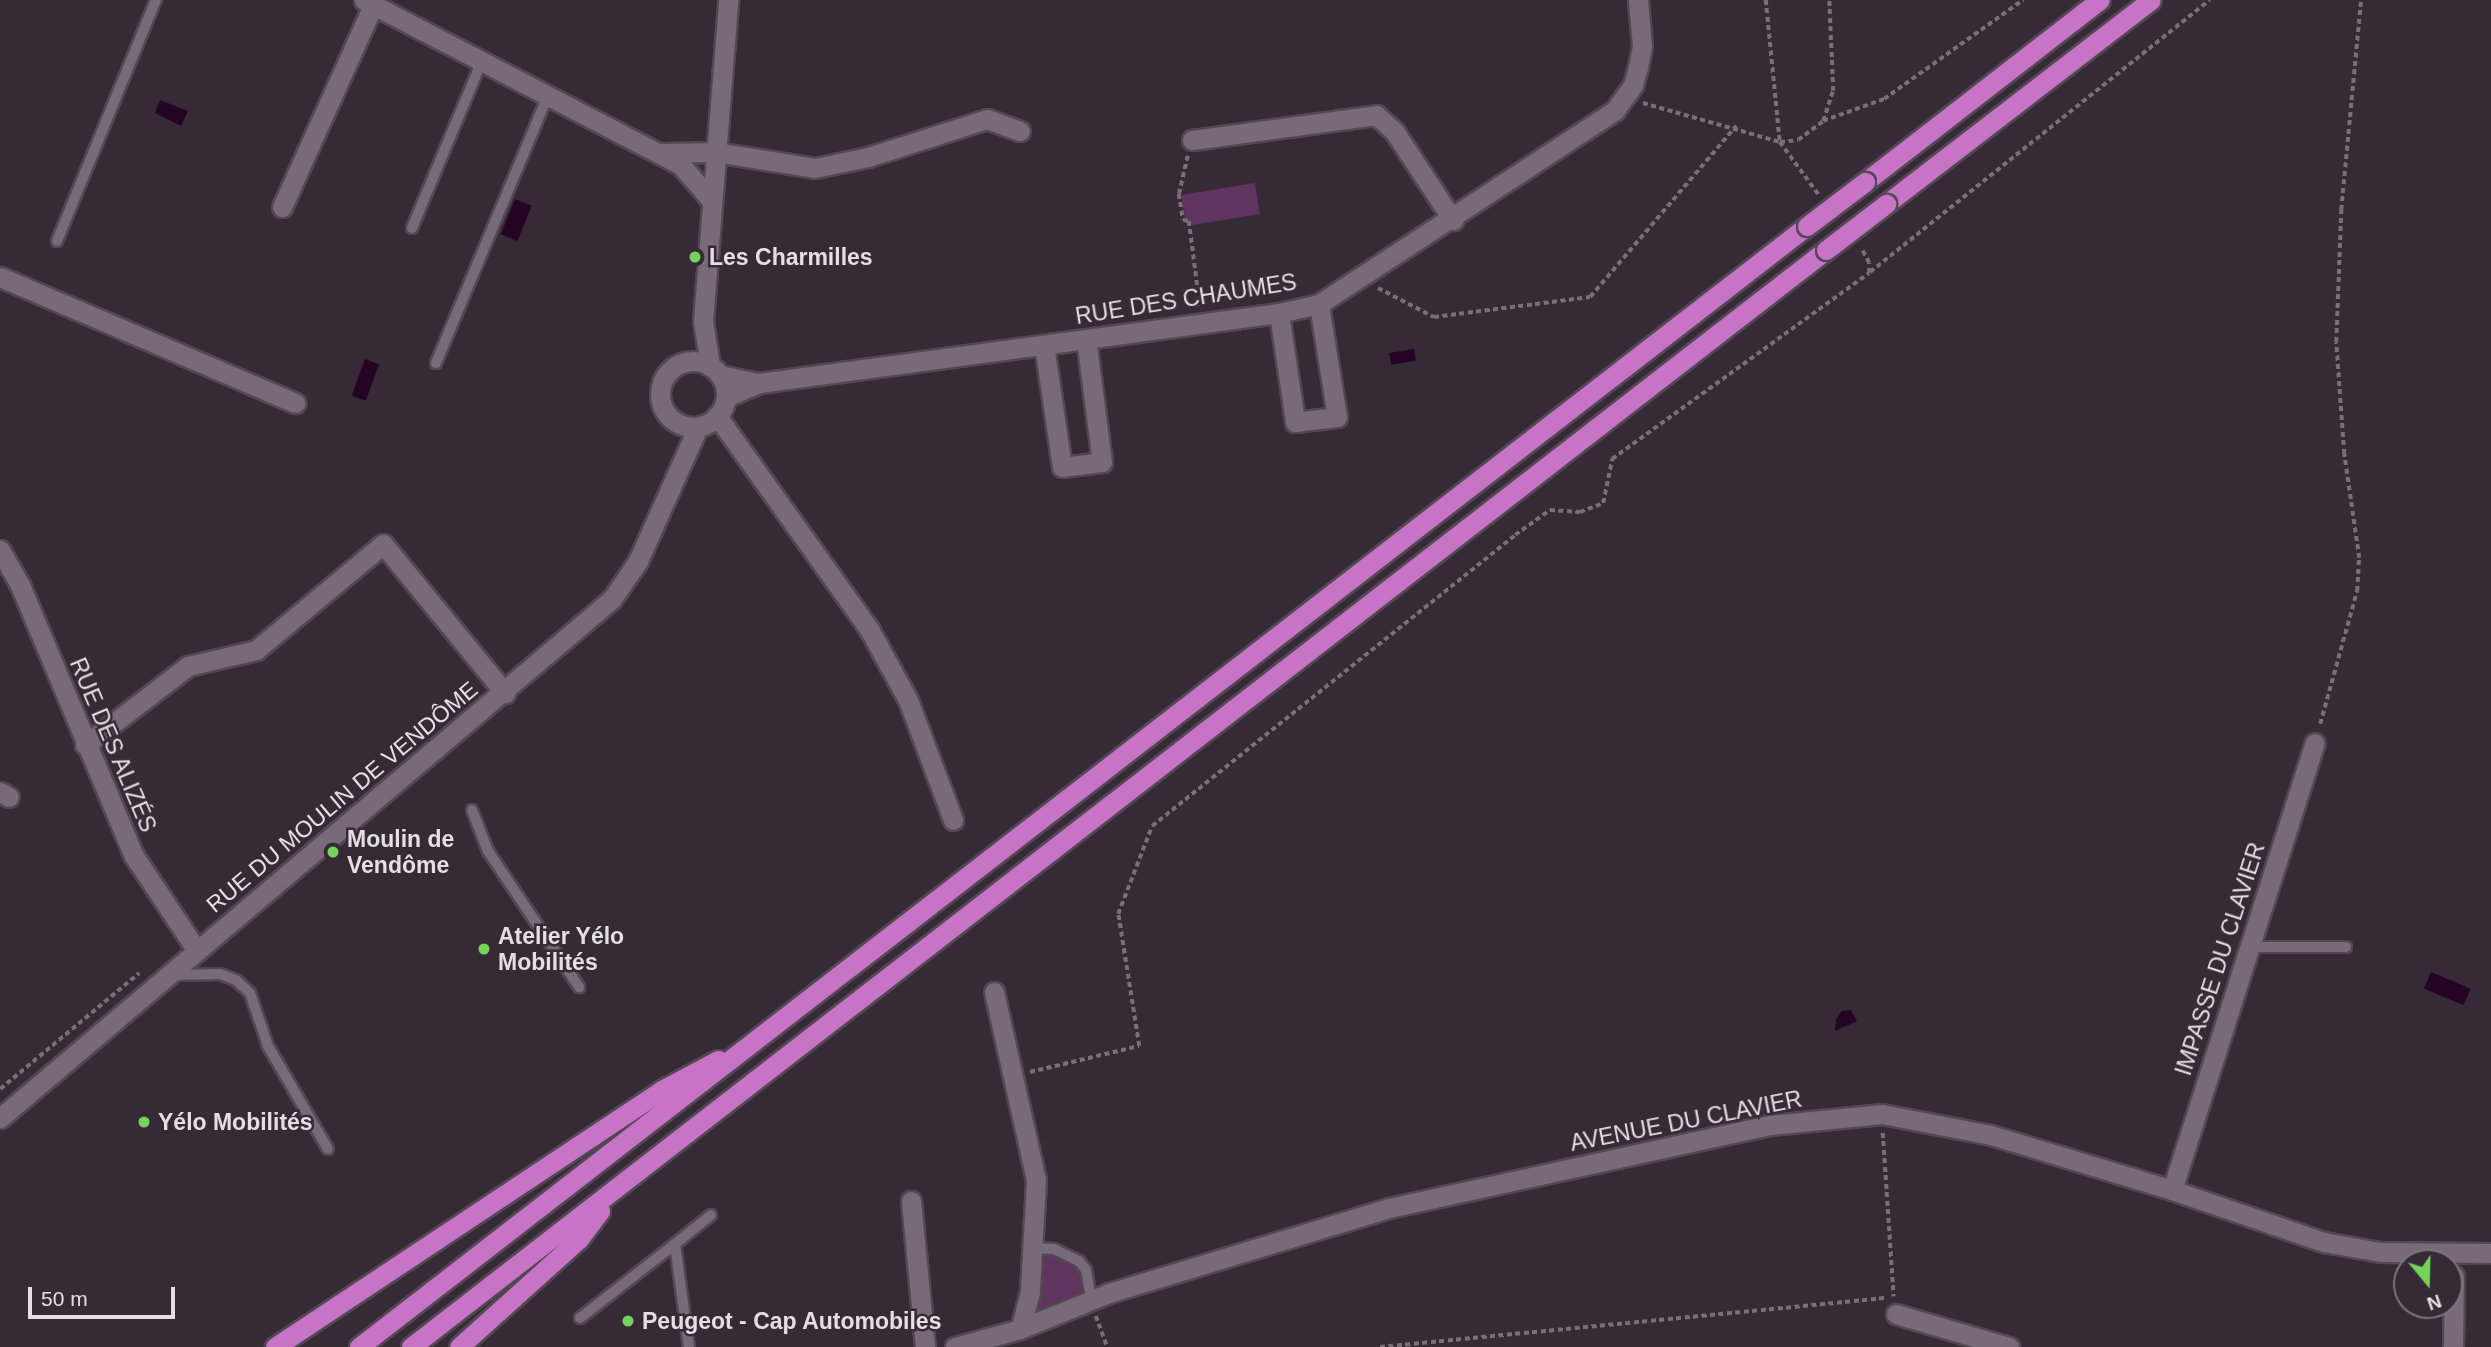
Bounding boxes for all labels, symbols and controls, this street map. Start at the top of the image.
place label: Les Charmilles [709,243,873,271]
marker: Les Charmilles [687,249,703,265]
street label: RUE DES CHAUMES [1073,268,1299,330]
street label: RUE DES ALIZÉS [64,653,162,837]
street label: RUE DU MOULIN DE VENDÔME [201,676,483,918]
place label: Moulin de Vendôme [347,825,454,879]
street label: IMPASSE DU CLAVIER [2169,839,2271,1079]
marker: Moulin de Vendôme [325,844,341,860]
place label: Atelier Yélo Mobilités [498,922,625,976]
marker: Atelier Yélo Mobilités [476,941,492,957]
street label: AVENUE DU CLAVIER [1568,1085,1804,1157]
place label: Yélo Mobilités [158,1108,313,1136]
marker: Yélo Mobilités [136,1114,152,1130]
north arrow [2393,1249,2463,1319]
scale bar [32,1274,178,1318]
text: 50 m [41,1287,88,1310]
text: N [2424,1290,2444,1315]
place label: Peugeot - Cap Automobiles [642,1307,942,1335]
marker: Peugeot - Cap Automobiles [620,1313,636,1329]

